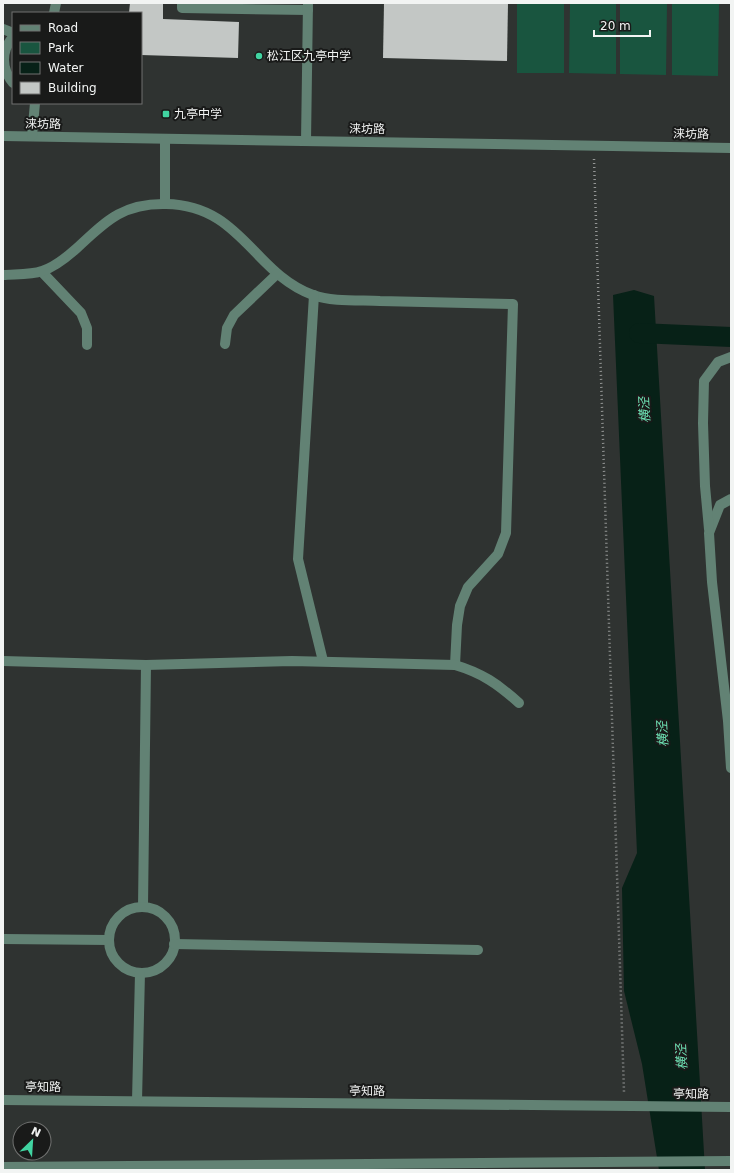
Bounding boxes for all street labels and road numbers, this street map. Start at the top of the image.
street label: 涞坊路 [25,117,61,131]
street label: 涞坊路 [349,122,385,136]
street label: 涞坊路 [673,127,709,141]
street label: 亭知路 [25,1080,61,1094]
street label: 亭知路 [349,1084,385,1098]
street label: 亭知路 [673,1087,709,1101]

